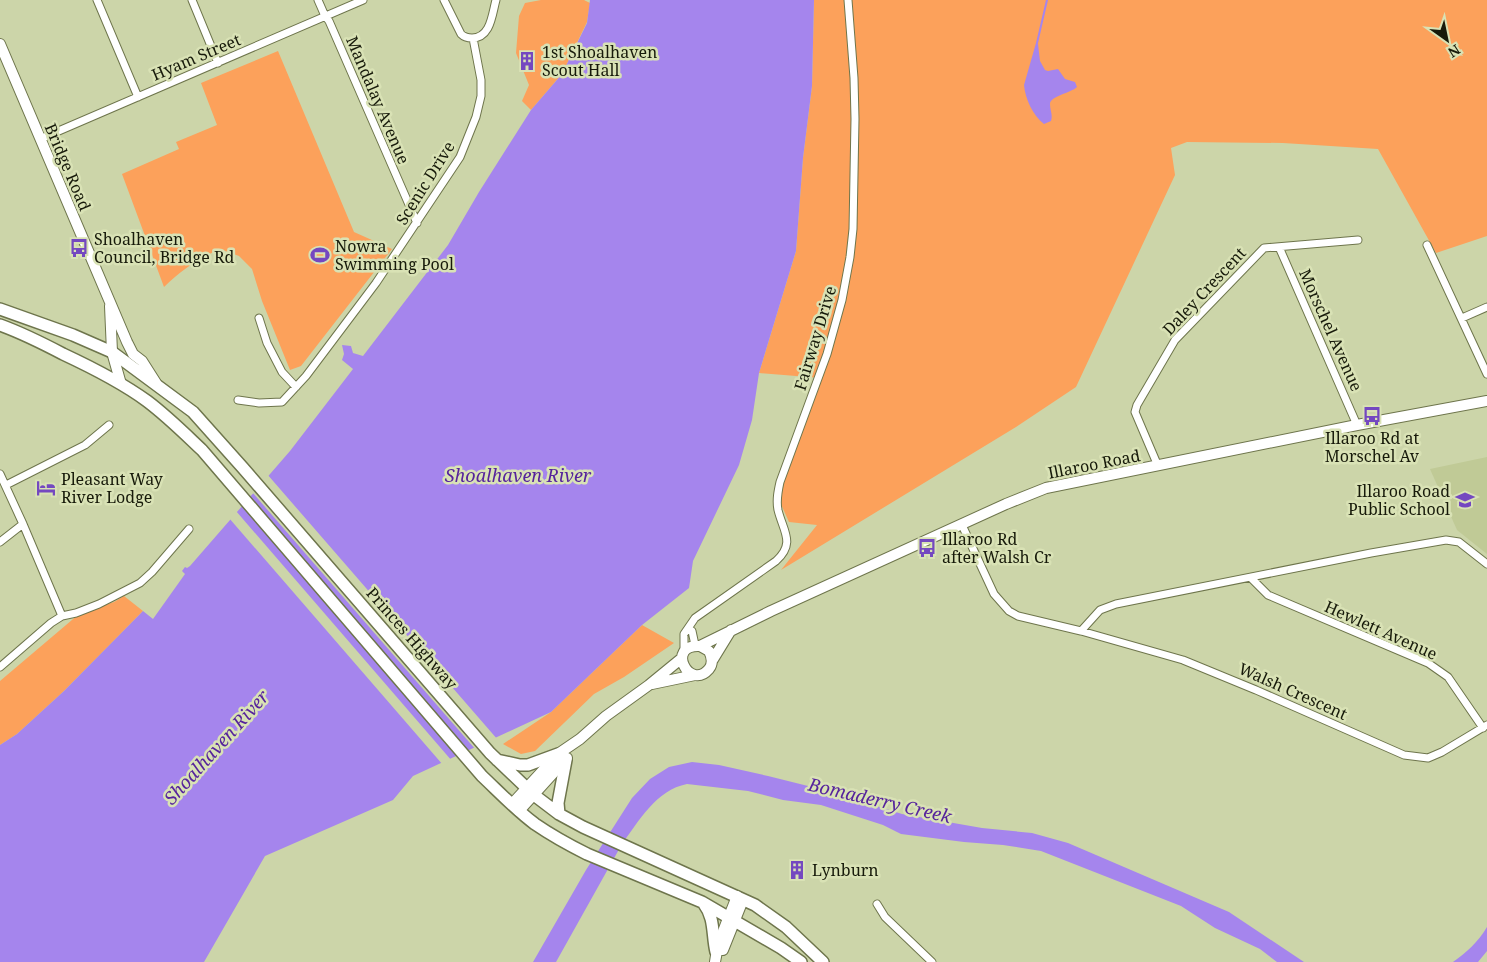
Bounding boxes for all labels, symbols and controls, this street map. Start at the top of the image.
north arrow [1422,15,1472,65]
street label: Hyam Street [148,28,244,86]
street label: Mandalay Avenue [341,33,415,167]
text: N [1445,40,1464,62]
place label: 1st Shoalhaven Scout Hall [542,41,657,81]
building icon: 1st Shoalhaven Scout Hall [516,50,538,72]
street label: Bridge Road [40,120,96,214]
street label: Scenic Drive [391,137,459,229]
place label: Shoalhaven Council, Bridge Rd [94,228,234,268]
place label: Nowra Swimming Pool [335,235,454,275]
bus stop icon: Shoalhaven Council, Bridge Rd [68,237,90,259]
street label: Daley Crescent [1157,242,1251,340]
sports icon: Nowra Swimming Pool [309,244,331,266]
street label: Morschel Avenue [1294,265,1368,395]
street label: Fairway Drive [789,283,841,393]
bus stop icon: Illaroo Rd at Morschel Av [1361,405,1383,427]
place label: Illaroo Rd at Morschel Av [1325,427,1420,467]
street label: Illaroo Road [1046,444,1142,484]
water label: Shoalhaven River [445,463,592,487]
place label: Pleasant Way River Lodge [61,468,164,508]
hotel icon: Pleasant Way River Lodge [35,477,57,499]
place label: Illaroo Road Public School [1348,480,1450,520]
school or university icon: Illaroo Road Public School [1454,489,1476,511]
place label: Illaroo Rd after Walsh Cr [942,528,1052,568]
bus stop icon: Illaroo Rd after Walsh Cr [916,537,938,559]
street label: Princes Highway [362,582,463,694]
street label: Hewlett Avenue [1321,595,1441,665]
street label: Walsh Crescent [1235,657,1351,725]
water label: Shoalhaven River [158,684,274,809]
water label: Bomaderry Creek [805,772,955,828]
building icon: Lynburn [786,859,808,881]
place label: Lynburn [812,859,879,881]

